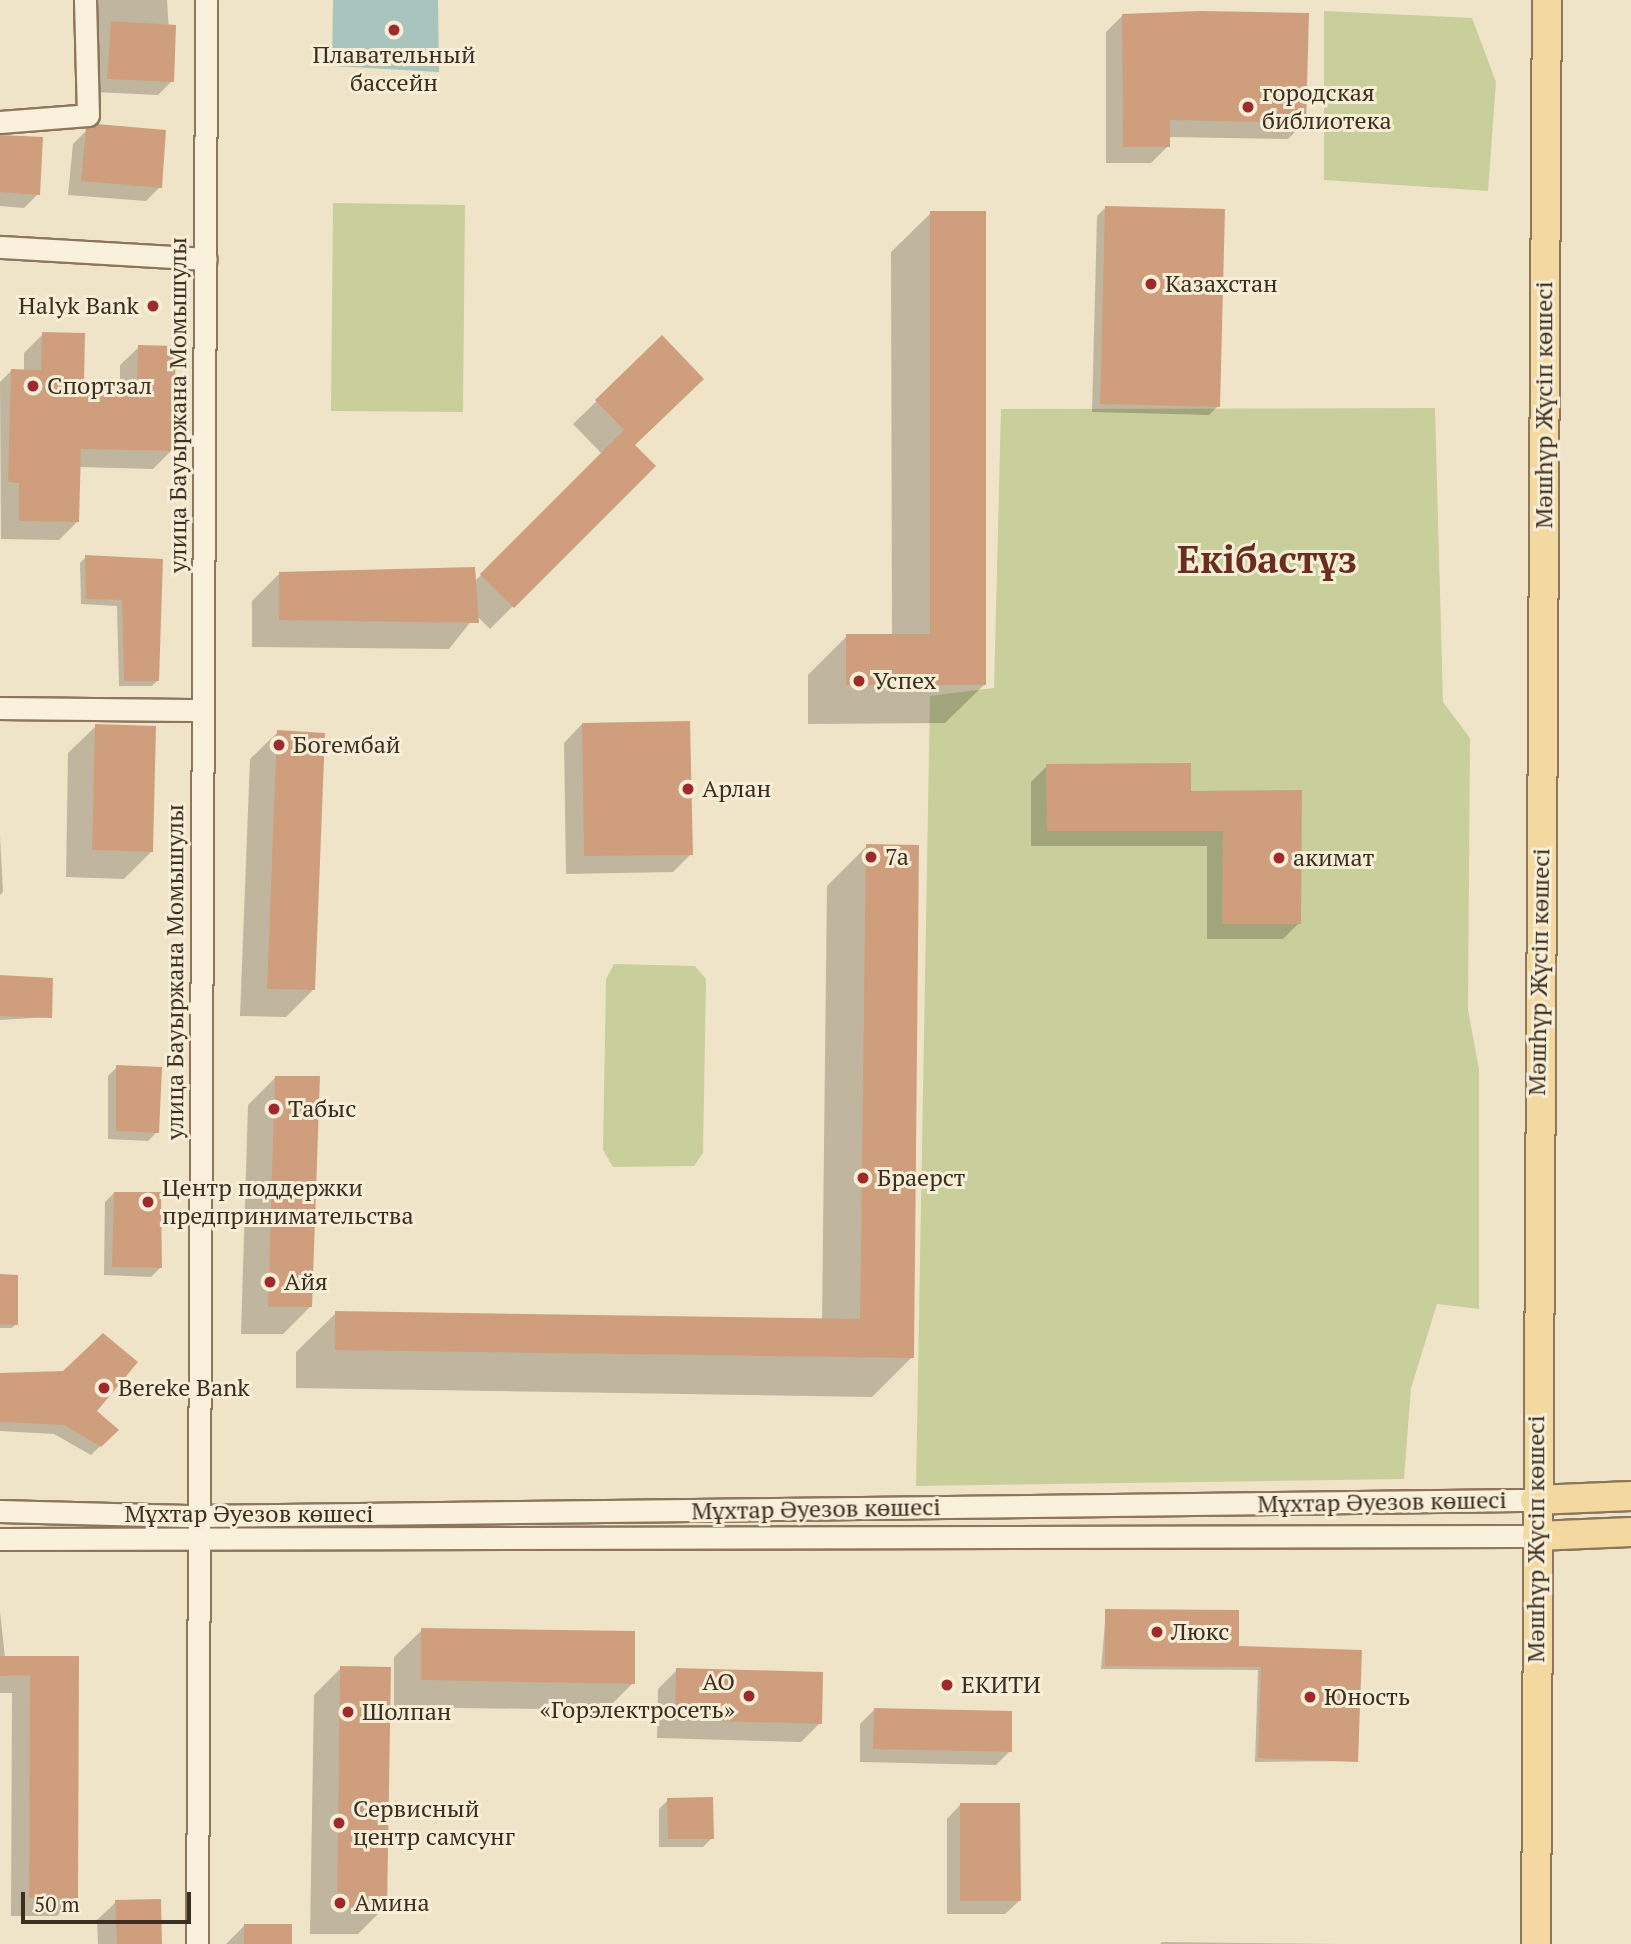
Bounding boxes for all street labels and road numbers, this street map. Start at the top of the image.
street label: улица Бауыржана Момышулы [164,237,192,573]
street label: Мәшһүр Жүсіп көшесі [1530,281,1558,529]
street label: улица Бауыржана Момышулы [161,804,189,1140]
street label: Мәшһүр Жүсіп көшесі [1522,848,1556,1096]
street label: Мәшһүр Жүсіп көшесі [1522,1415,1550,1663]
street label: Мұхтар Әуезов көшесі [1257,1485,1507,1519]
street label: Мұхтар Әуезов көшесі [691,1492,941,1526]
street label: Мұхтар Әуезов көшесі [124,1500,374,1528]

